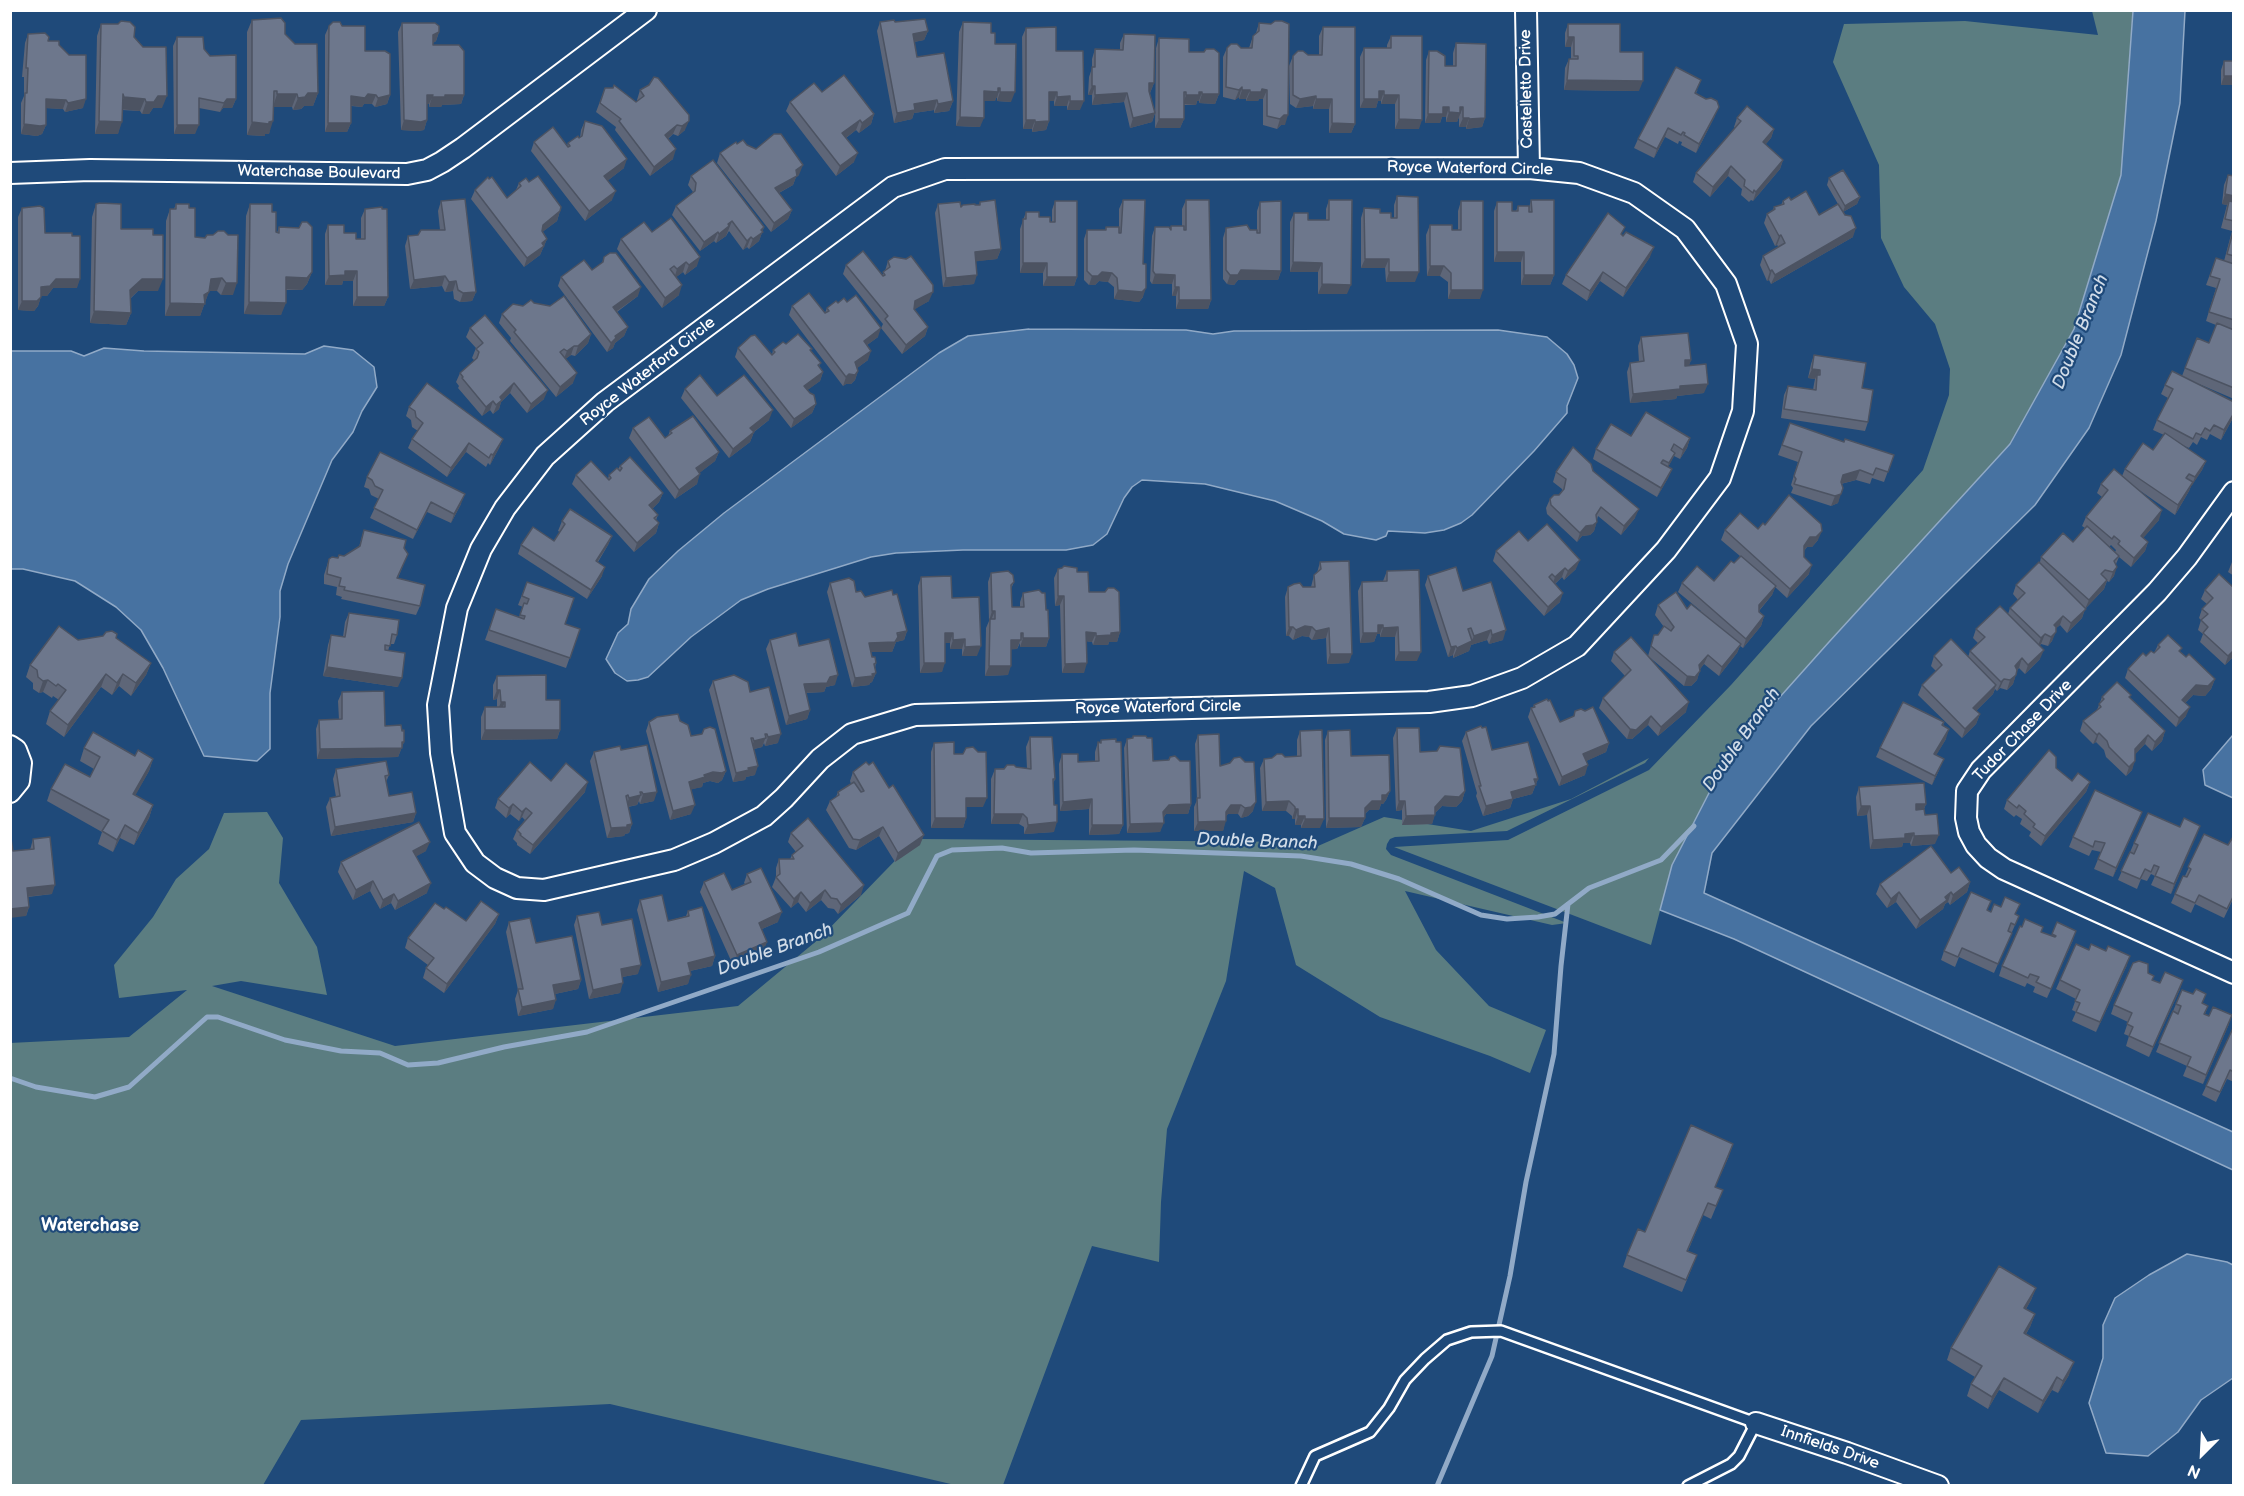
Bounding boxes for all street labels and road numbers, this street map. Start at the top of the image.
street label: Castelletto Drive [1516,29,1538,149]
street label: Royce Waterford Circle [1387,158,1553,180]
street label: Waterchase Boulevard [237,162,401,184]
street label: Royce Waterford Circle [577,313,719,431]
street label: Tudor Chase Drive [1969,676,2077,786]
street label: Royce Waterford Circle [1075,697,1241,719]
street label: Innfields Drive [1778,1422,1882,1474]

